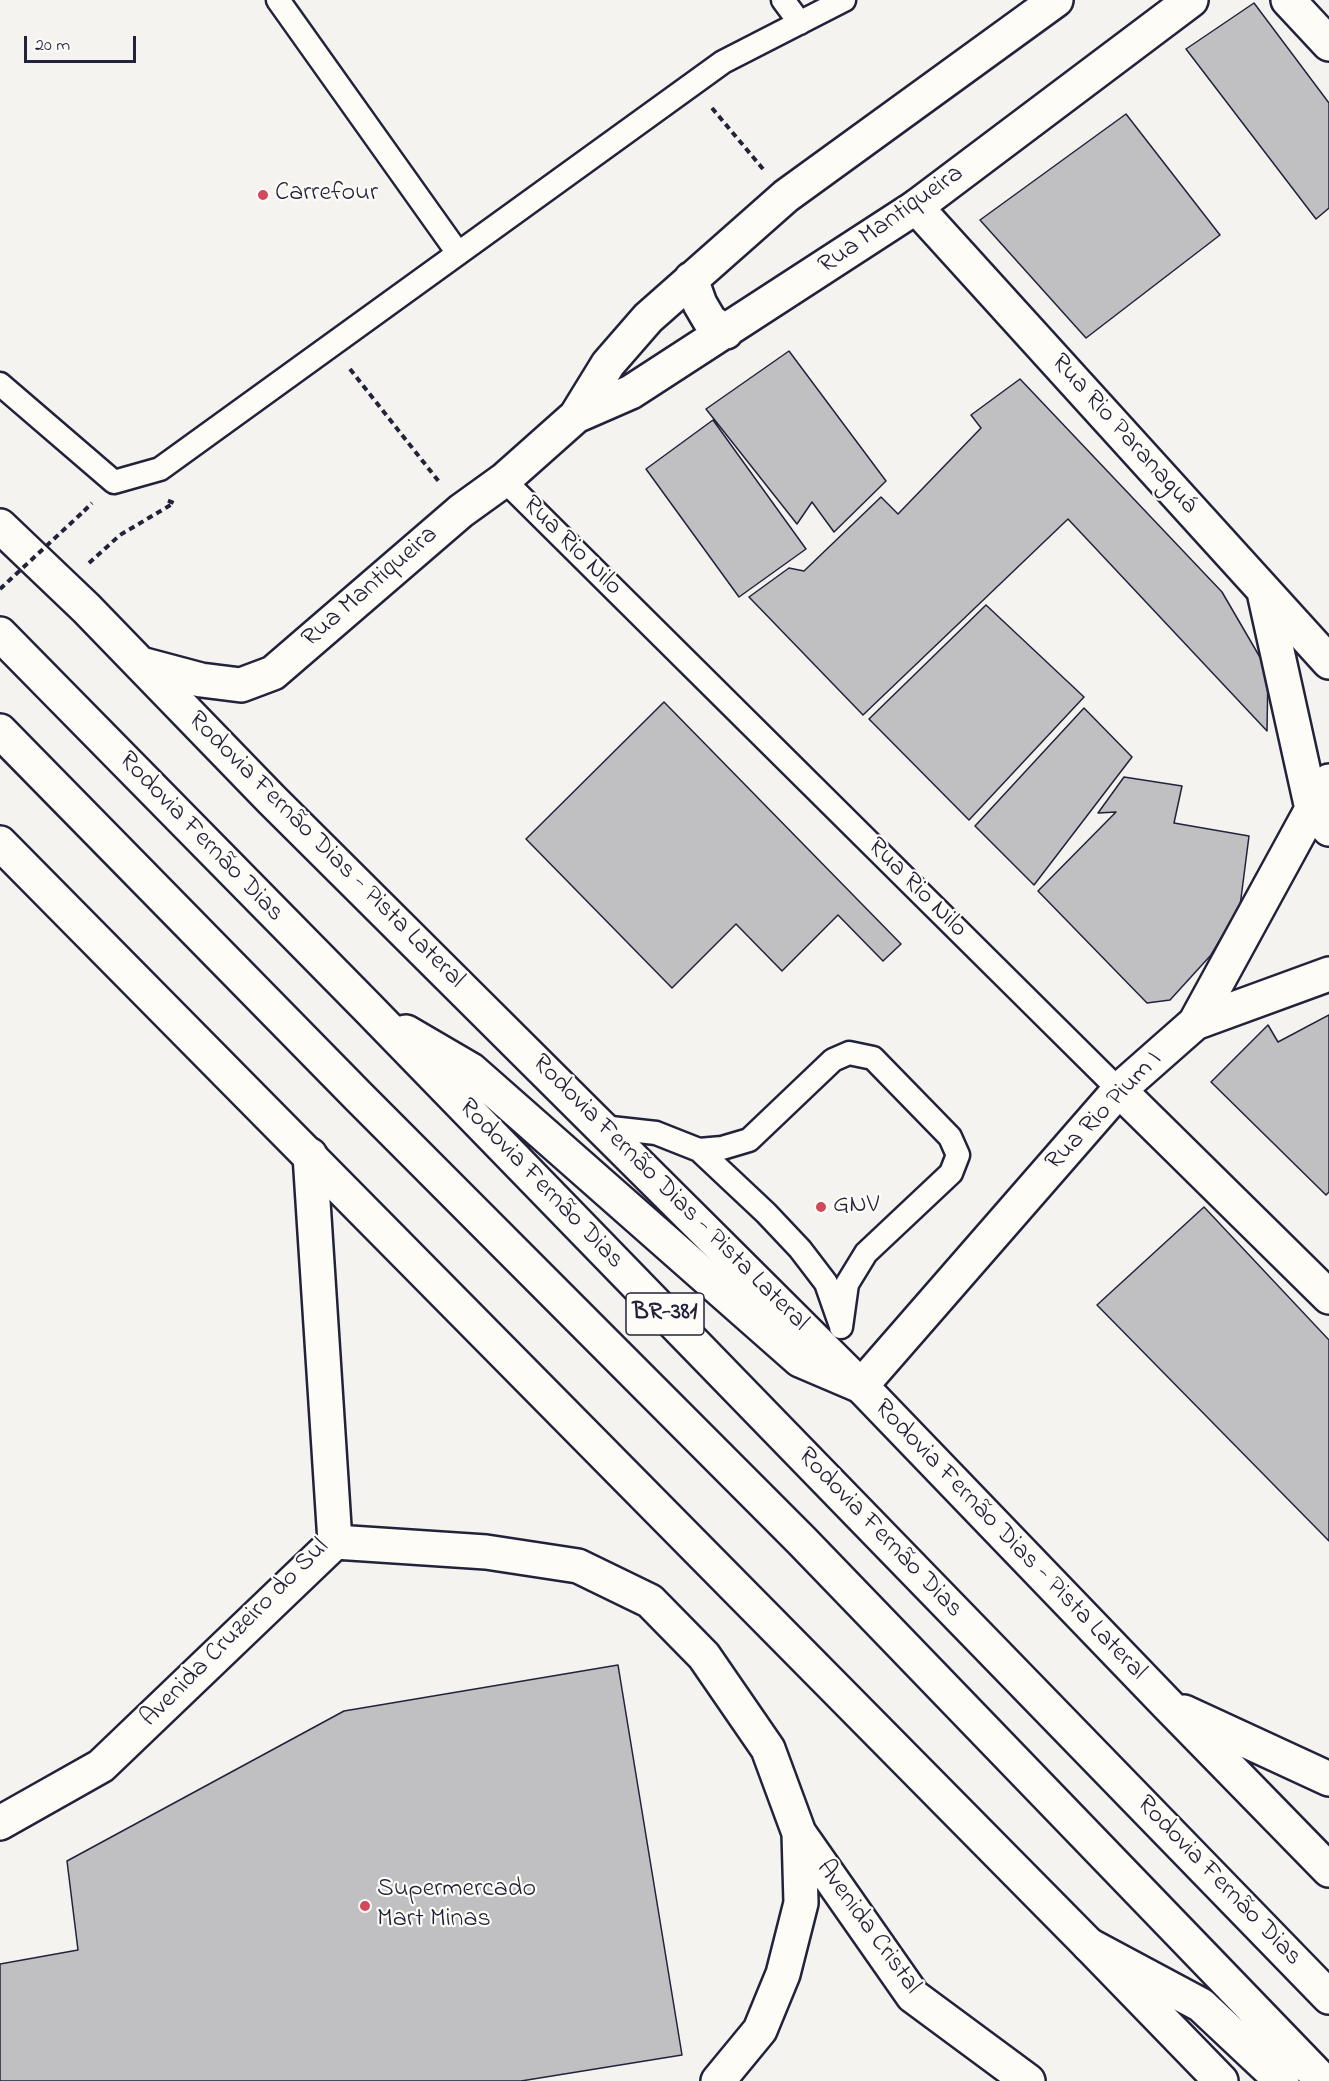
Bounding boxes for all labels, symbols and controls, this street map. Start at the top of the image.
scale bar [27,24,140,62]
text: 20 m [35,33,70,59]
street label: Rua Mantiqueira [814,160,970,282]
place label: Carrefour [275,179,378,211]
marker: Carrefour [256,188,270,202]
street label: Rua Rio Paranaguá [1043,348,1203,522]
street label: Rua Rio Nilo [514,490,628,604]
street label: Rua Mantiqueira [297,521,445,655]
street label: Rodovia Fernão Dias - Pista Lateral [180,706,470,996]
street label: Rodovia Fernão Dias [111,746,289,930]
street label: Rua Rio Nilo [859,832,973,946]
street label: Rua Rio Pium I [1040,1046,1170,1178]
street label: Rodovia Fernão Dias - Pista Lateral [524,1049,814,1339]
street label: Rodovia Fernão Dias [451,1093,629,1277]
place label: GNV [833,1191,879,1223]
marker: GNV [814,1200,828,1214]
road number: BR-381 [626,1293,704,1335]
street label: Rodovia Fernão Dias - Pista Lateral [866,1394,1152,1688]
street label: Rodovia Fernão Dias [790,1442,968,1626]
street label: Avenida Cruzeiro do Sul [135,1533,337,1735]
street label: Rodovia Fernão Dias [1129,1790,1307,1974]
street label: Avenida Cristal [808,1855,926,2001]
place label: Supermercado Mart Minas [377,1875,536,1936]
marker: Supermercado Mart Minas [358,1899,372,1913]

